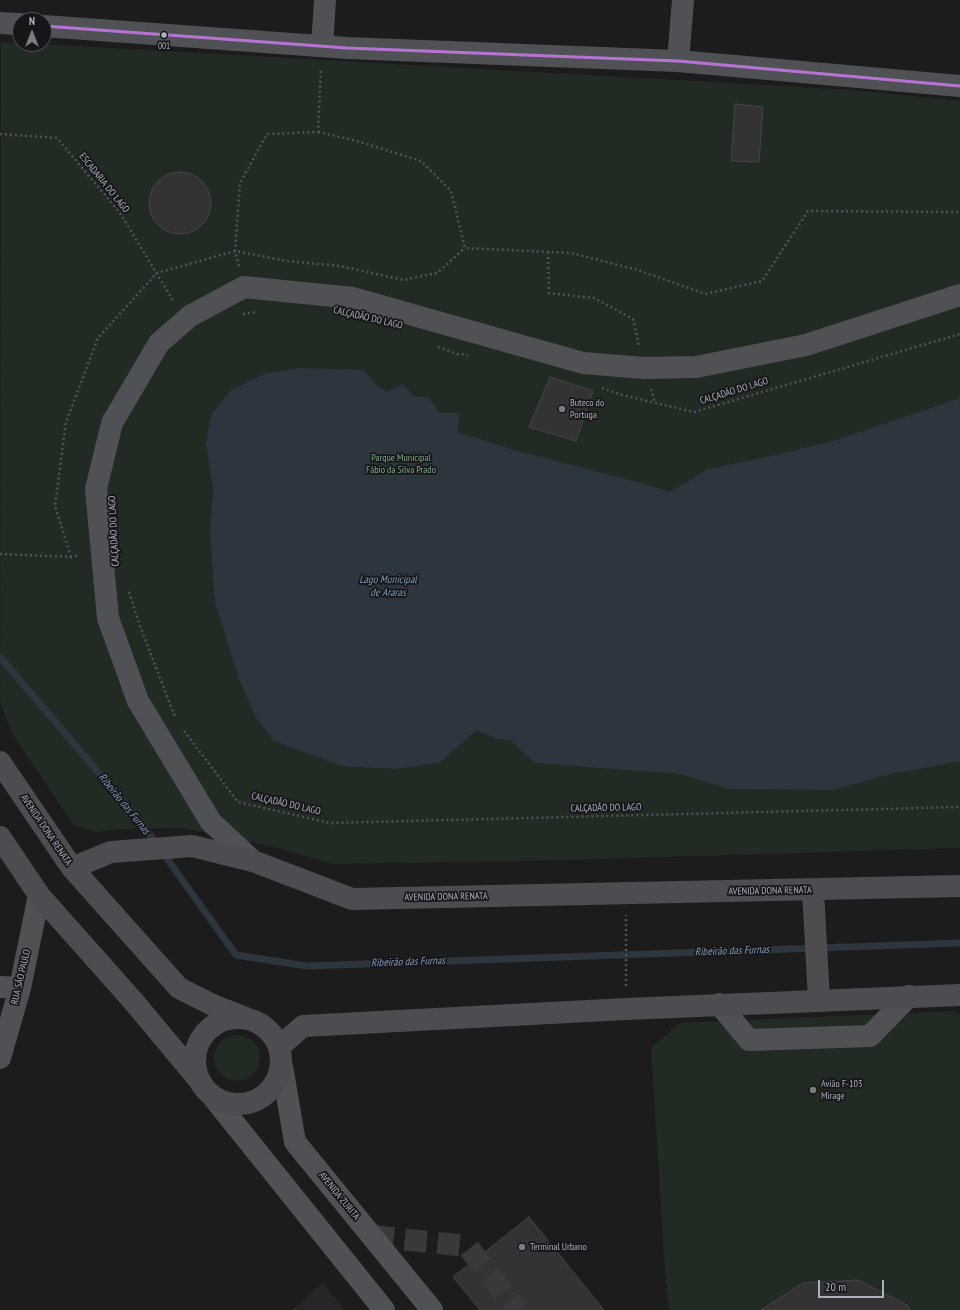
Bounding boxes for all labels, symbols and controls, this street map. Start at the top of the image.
north arrow [12,12,52,52]
text: N [29,14,35,28]
marker: 001 [159,30,169,40]
place label: 001 [158,41,170,51]
street label: ESCADARIA DO LAGO [76,151,132,215]
street label: CALÇADÃO DO LAGO [332,304,404,332]
street label: CALÇADÃO DO LAGO [698,375,770,407]
place label: Buteco do Portuga [570,397,604,420]
marker: Buteco do Portuga [557,404,567,414]
park label: Parque Municipal Fábio da Silva Prado [366,452,436,476]
street label: CALÇADÃO DO LAGO [106,495,122,567]
water label: Lago Municipal de Araras [359,573,417,599]
water label: Ribeirão das Furnas [95,771,153,837]
street label: CALÇADÃO DO LAGO [250,790,322,818]
street label: AVENIDA DONA RENATA [18,792,74,868]
street label: CALÇADÃO DO LAGO [570,801,642,815]
street label: AVENIDA DONA RENATA [728,884,812,898]
street label: AVENIDA DONA RENATA [404,890,488,904]
water label: Ribeirão das Furnas [695,943,769,959]
street label: RUA SÃO PAULO [9,948,33,1006]
water label: Ribeirão das Furnas [371,954,445,970]
place label: Avião F-103 Mirage [821,1078,862,1102]
marker: Avião F-103 Mirage [808,1085,818,1095]
street label: AVENIDA ZURITA [316,1170,362,1222]
place label: Terminal Urbano [530,1241,587,1253]
marker: Terminal Urbano [517,1242,527,1252]
scale bar [820,1272,886,1298]
text: 20 m [825,1279,846,1294]

